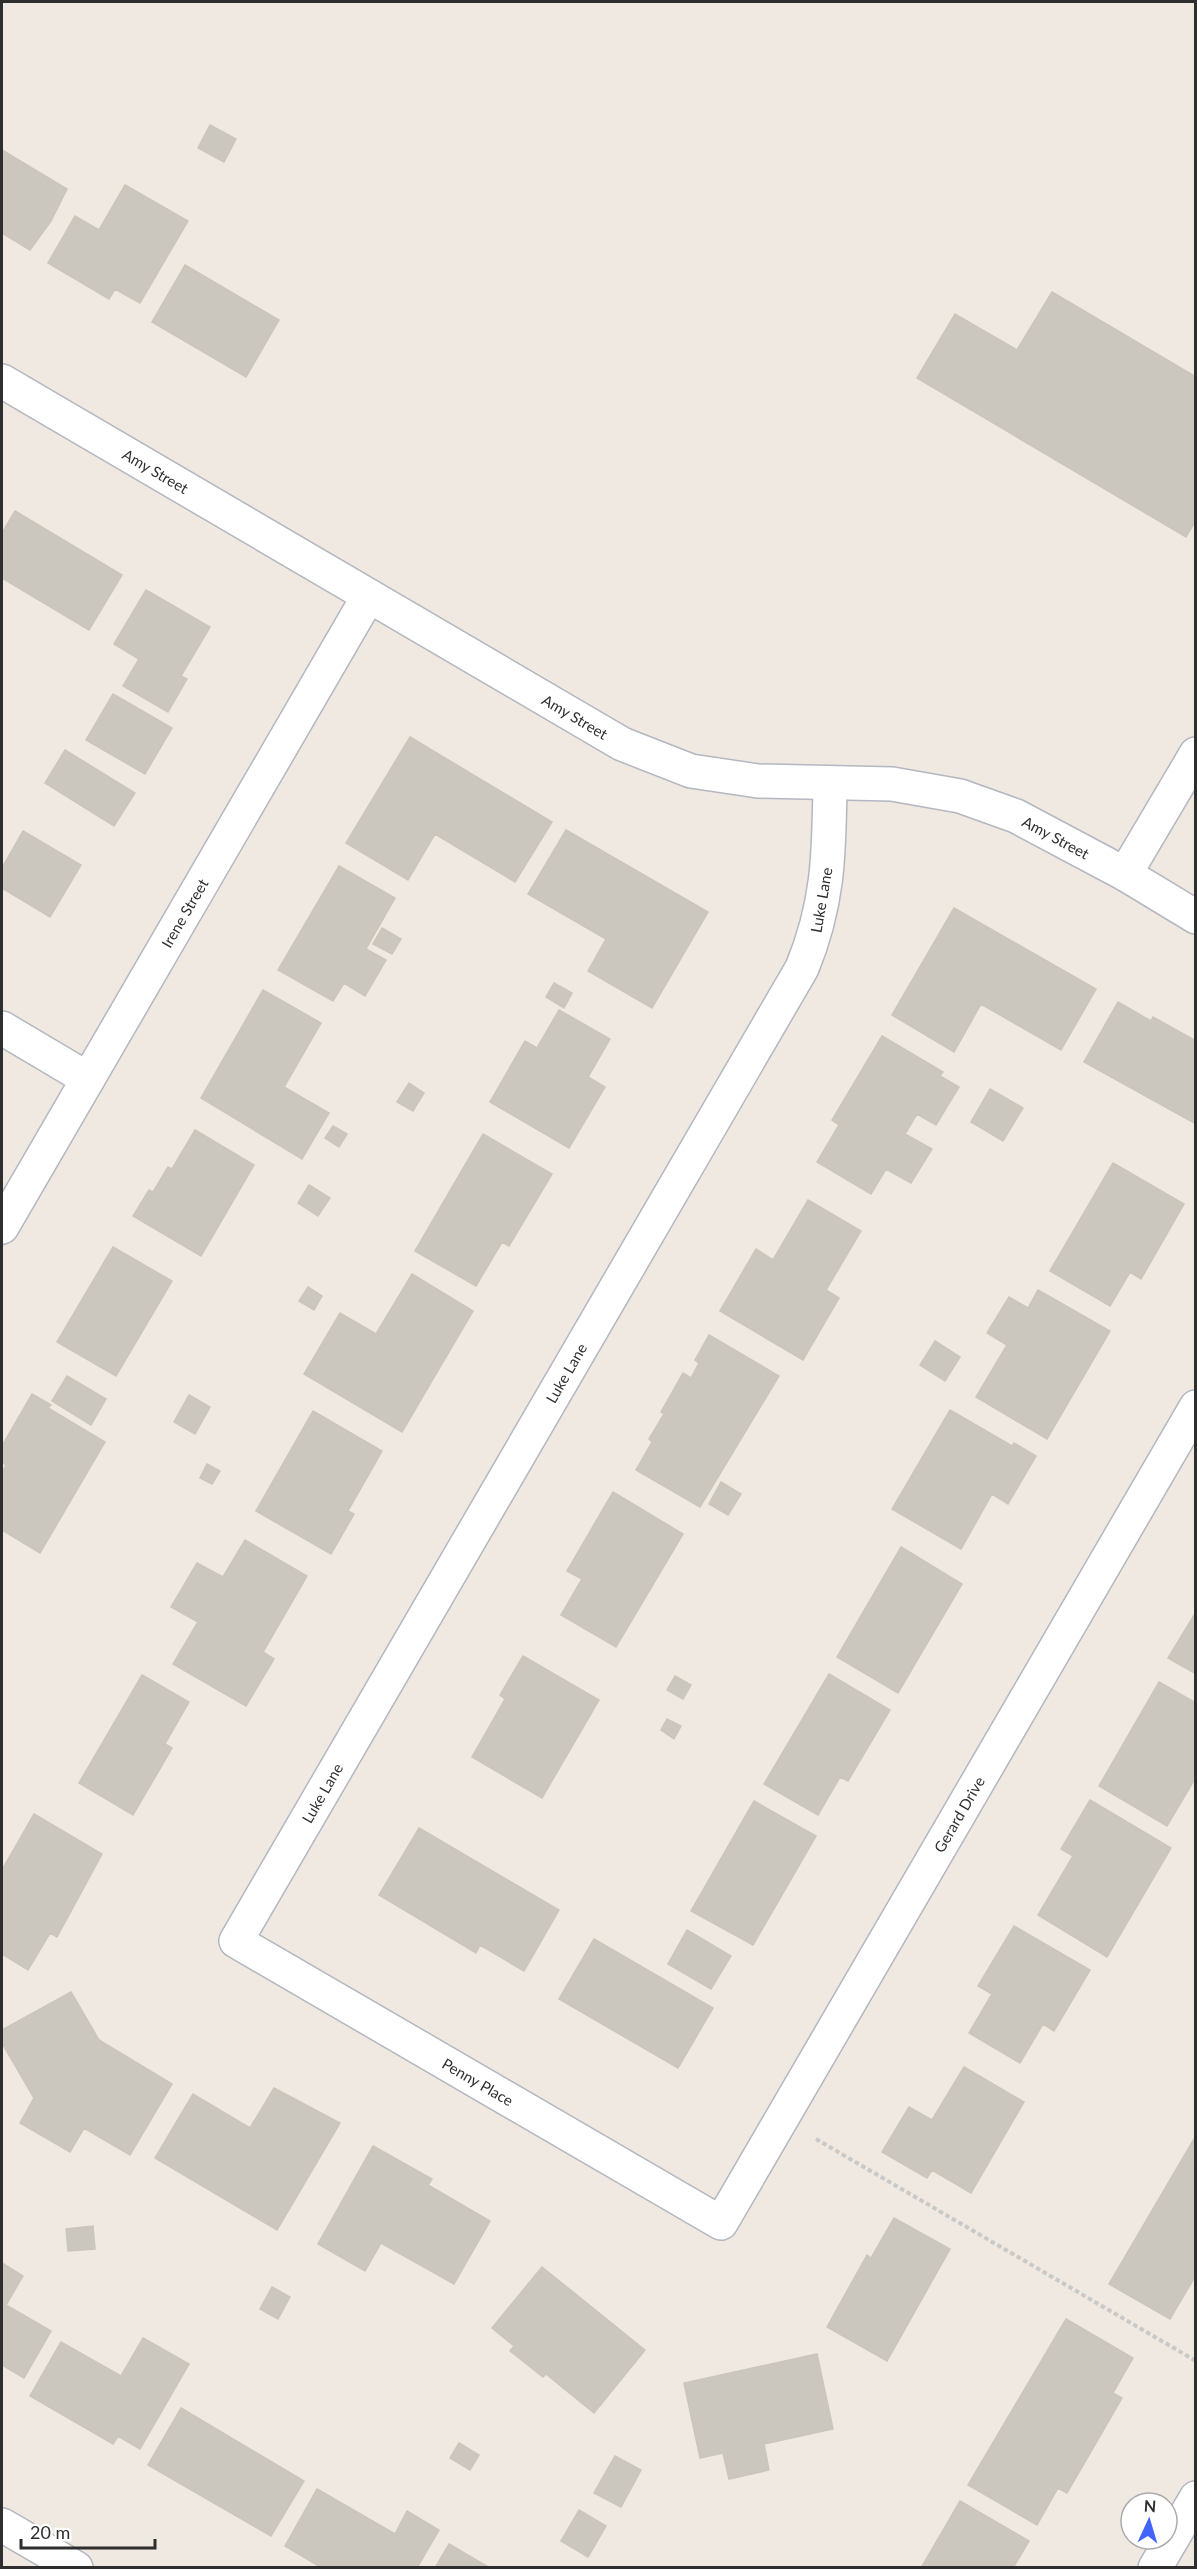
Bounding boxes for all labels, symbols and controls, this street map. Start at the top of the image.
street label: Amy Street [120,445,192,497]
street label: Amy Street [539,690,612,743]
street label: Amy Street [1019,812,1093,863]
street label: Luke Lane [806,866,836,934]
street label: Irene Street [157,875,212,951]
street label: Luke Lane [542,1340,590,1406]
street label: Luke Lane [298,1760,346,1826]
street label: Gerard Drive [930,1773,988,1856]
street label: Penny Place [439,2054,517,2109]
north arrow [1119,2491,1179,2551]
text: N [1143,2496,1157,2515]
scale bar [21,2512,154,2550]
text: 20 m [30,2521,70,2543]

